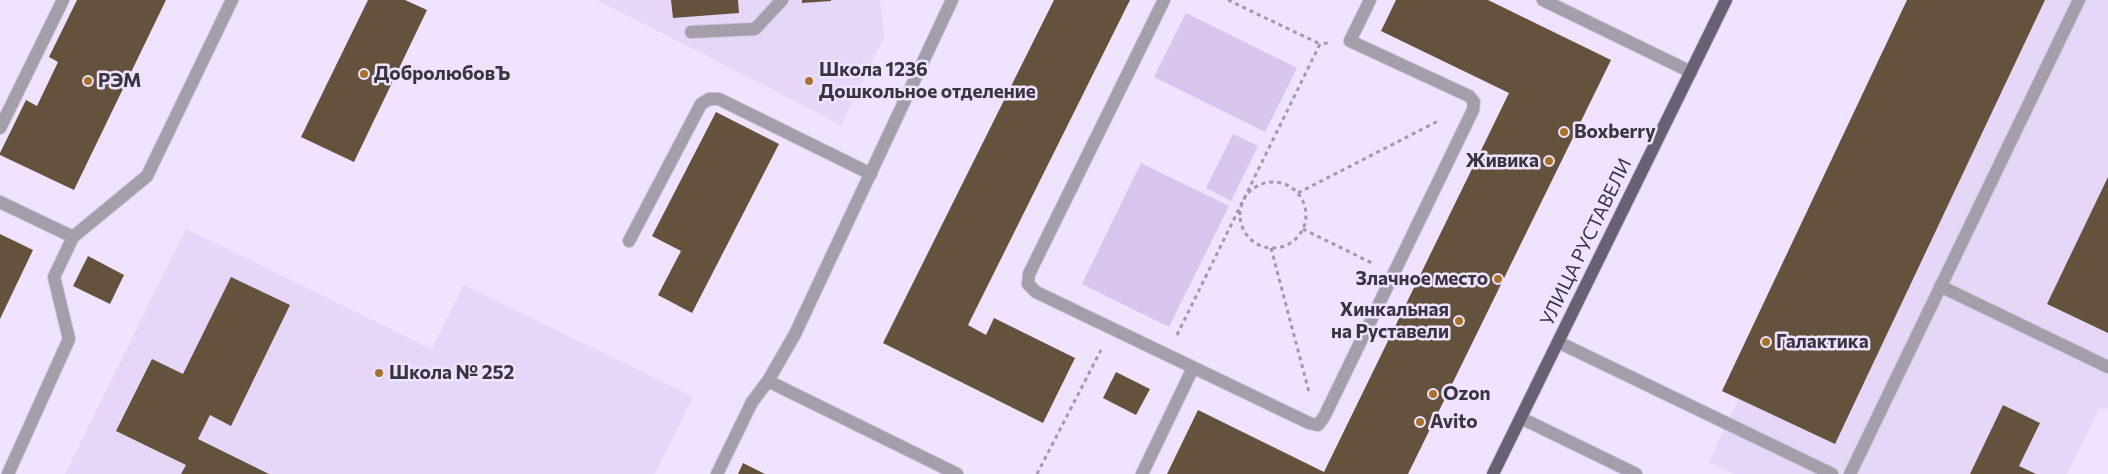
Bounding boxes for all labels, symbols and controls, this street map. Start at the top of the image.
place label: Школа 1236 Дошкольное отделение [819,59,1036,103]
place label: ДобролюбовЪ [374,63,510,85]
marker: ДобролюбовЪ [358,68,370,80]
place label: РЭМ [98,70,141,92]
marker: РЭМ [82,75,94,87]
marker: Школа 1236 Дошкольное отделение [803,75,815,87]
place label: Boxberry [1574,121,1656,143]
marker: Boxberry [1558,126,1570,138]
place label: Живика [1466,150,1539,172]
street label: УЛИЦА РУСТАВЕЛИ [1536,155,1636,329]
marker: Живика [1543,155,1555,167]
place label: Злачное место [1355,268,1488,290]
marker: Злачное место [1492,273,1504,285]
place label: Хинкальная на Руставели [1331,299,1449,343]
marker: Хинкальная на Руставели [1453,315,1465,327]
place label: Галактика [1776,331,1869,353]
marker: Галактика [1760,336,1772,348]
place label: Школа № 252 [389,362,514,384]
marker: Школа № 252 [373,367,385,379]
place label: Ozon [1443,383,1491,405]
marker: Ozon [1427,388,1439,400]
place label: Avito [1430,411,1478,433]
marker: Avito [1414,416,1426,428]

